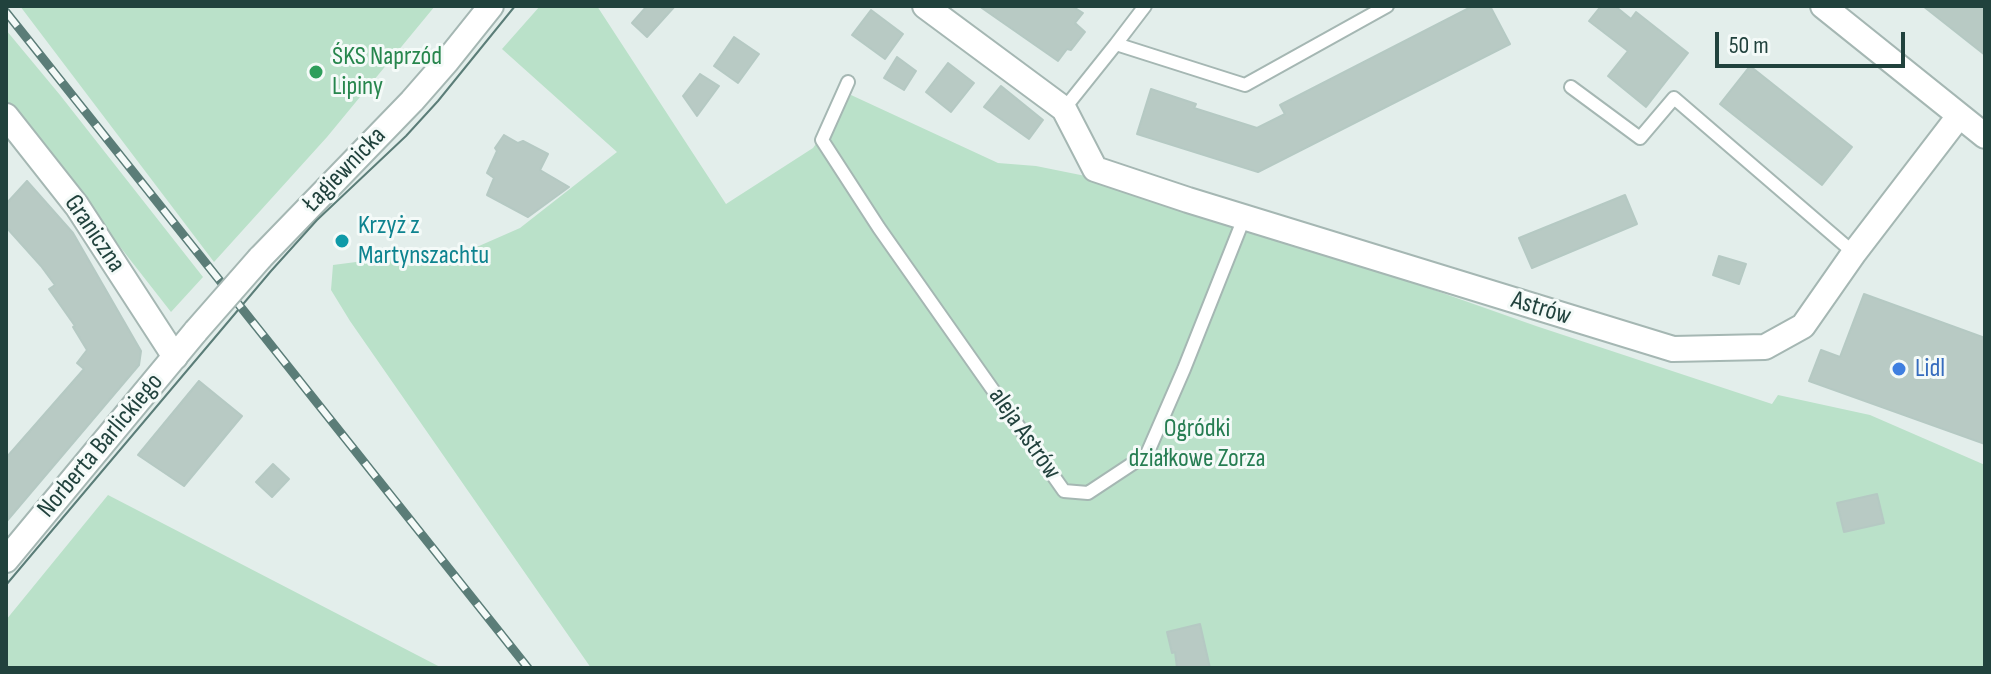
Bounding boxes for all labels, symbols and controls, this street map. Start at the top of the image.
scale bar [1719,16,1909,66]
text: 50 m [1729,31,1769,60]
place label: ŚKS Naprzód Lipiny [332,41,442,102]
marker: ŚKS Naprzód Lipiny [307,63,325,81]
street label: Łagiewnicka [297,121,393,219]
street label: Graniczna [57,189,131,279]
place label: Krzyż z Martynszachtu [358,210,489,272]
marker: Krzyż z Martynszachtu [333,232,351,250]
street label: Astrów [1507,285,1575,333]
place label: Lidl [1915,353,1945,385]
marker: Lidl [1890,360,1908,378]
street label: Norberta Barlickiego [32,368,170,524]
street label: aleja Astrów [981,382,1067,486]
park label: Ogródki działkowe Zorza [1128,413,1266,474]

